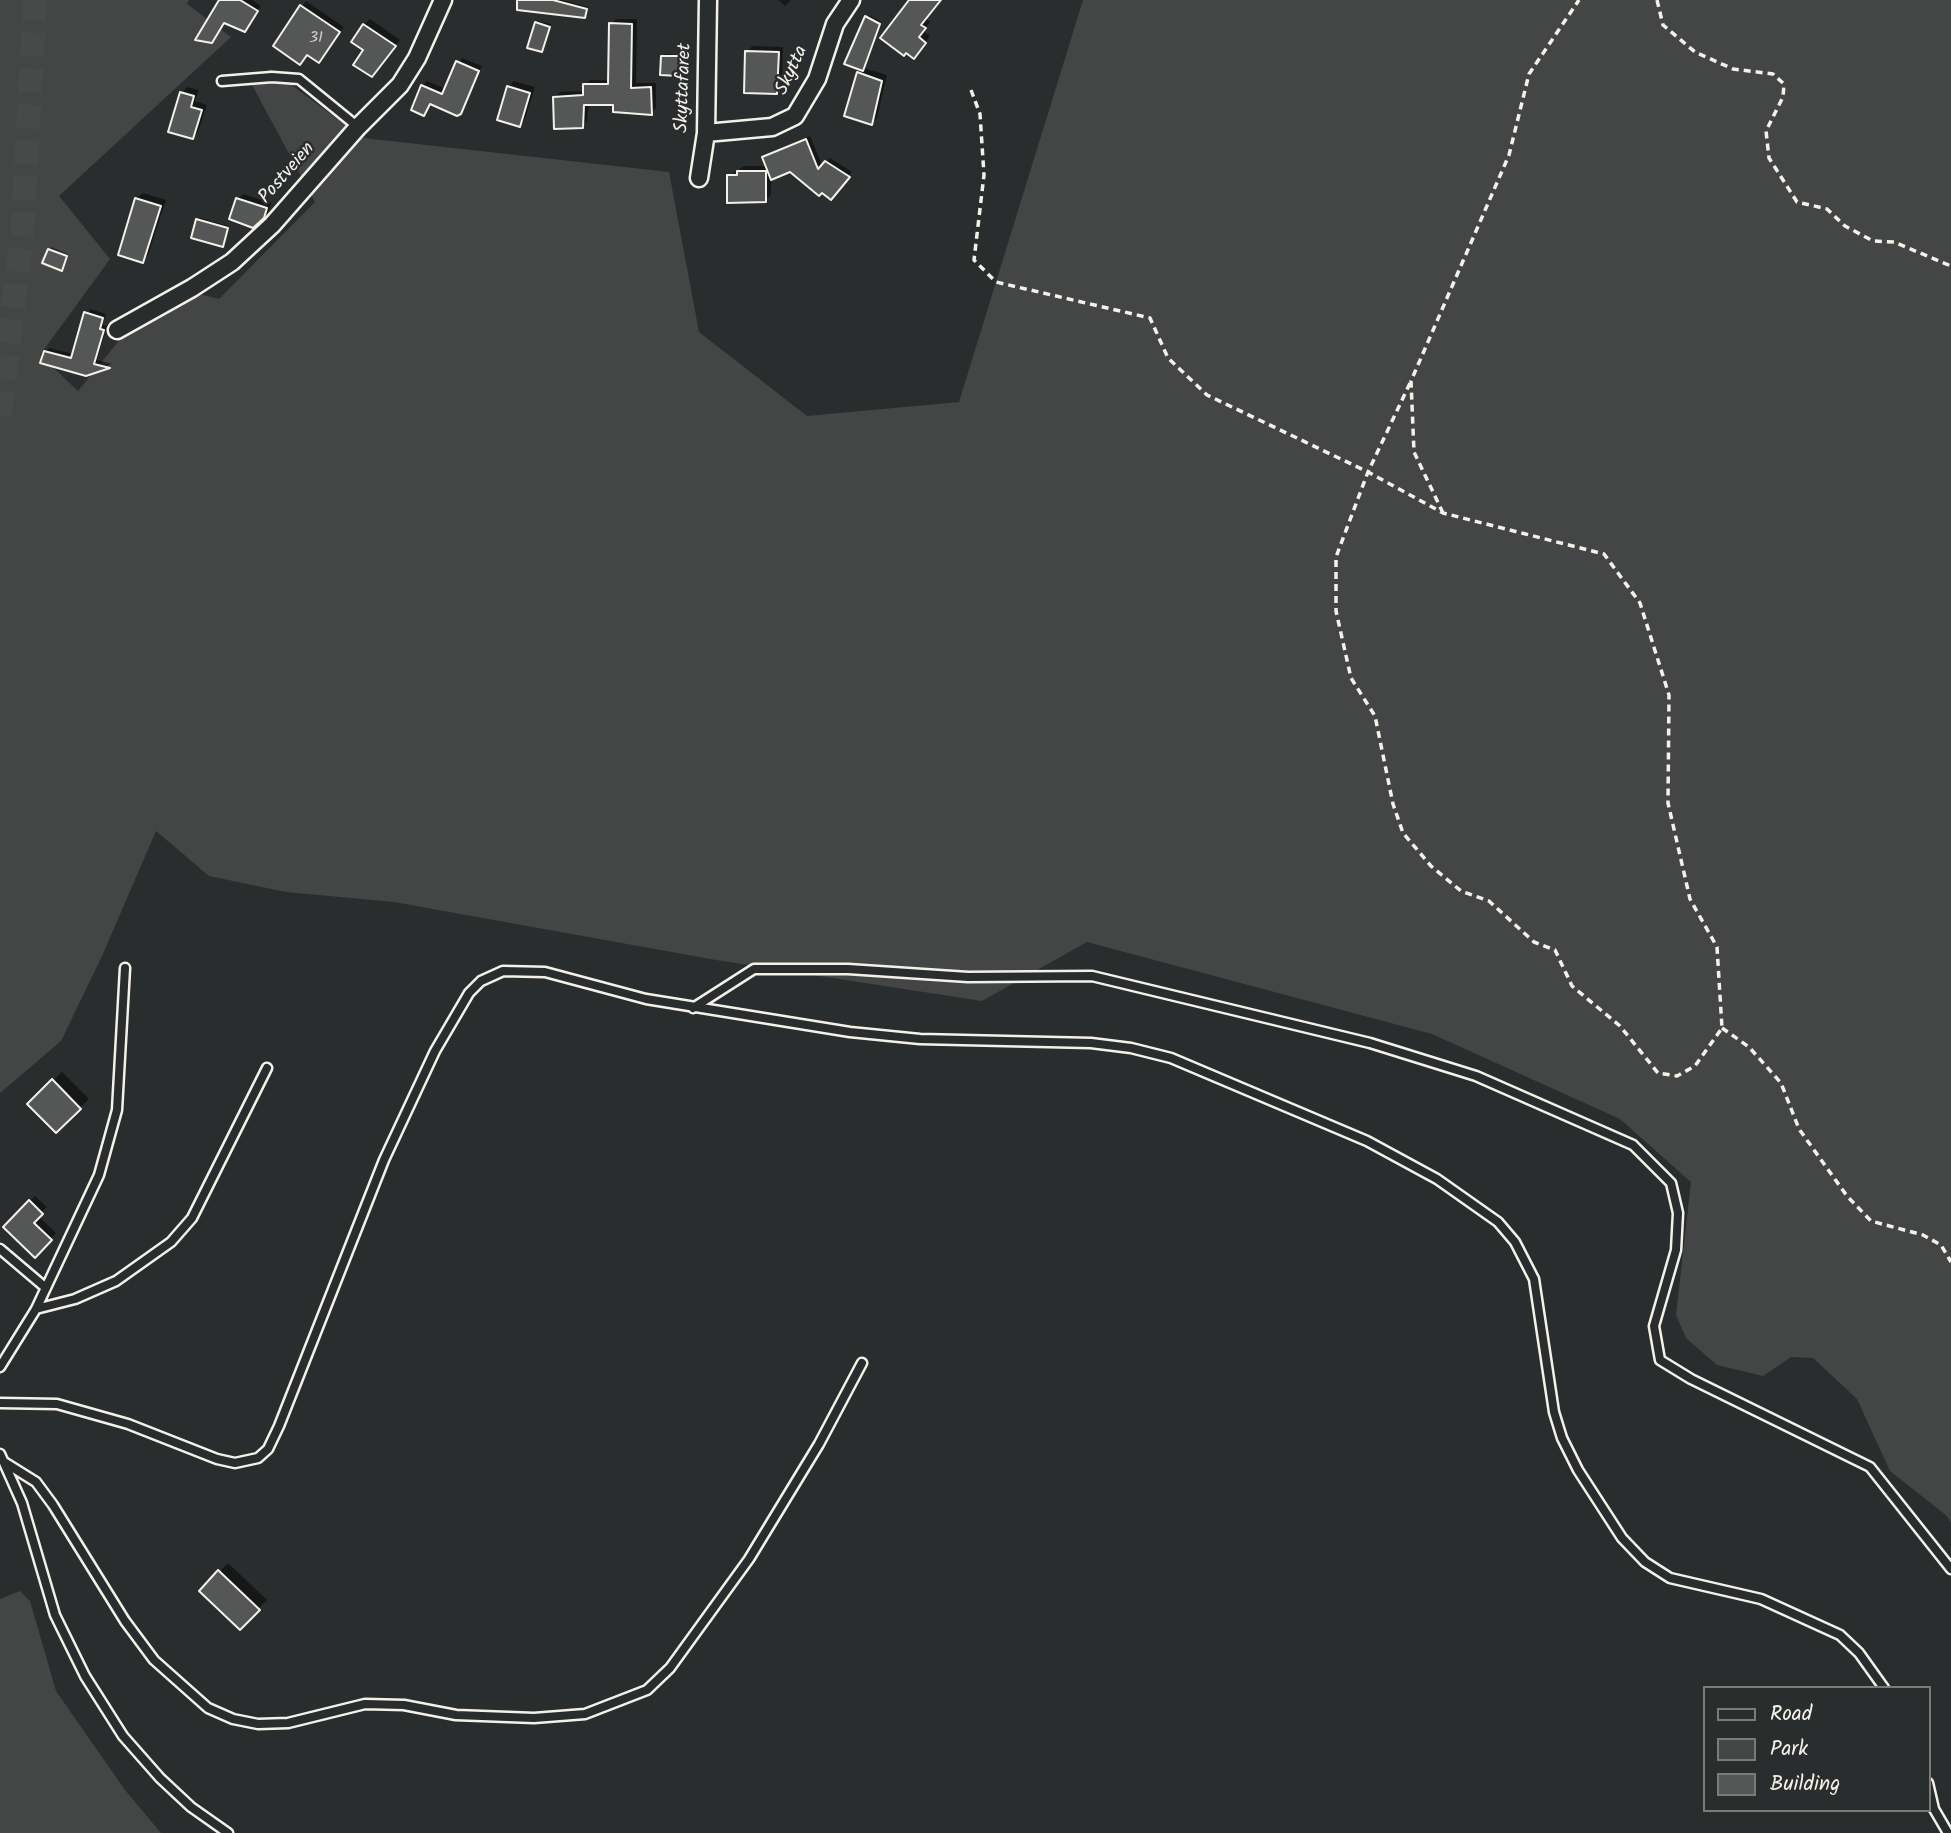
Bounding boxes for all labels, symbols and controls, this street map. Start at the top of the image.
house number: 31 [309,29,323,49]
street label: Skyttafaret [672,43,698,133]
street label: Skytta [772,43,814,99]
street label: Postveien [255,139,321,209]
legend [1702,1686,1930,1812]
text: Road [1770,1698,1812,1731]
text: Park [1770,1733,1808,1766]
text: Building [1770,1768,1840,1801]

